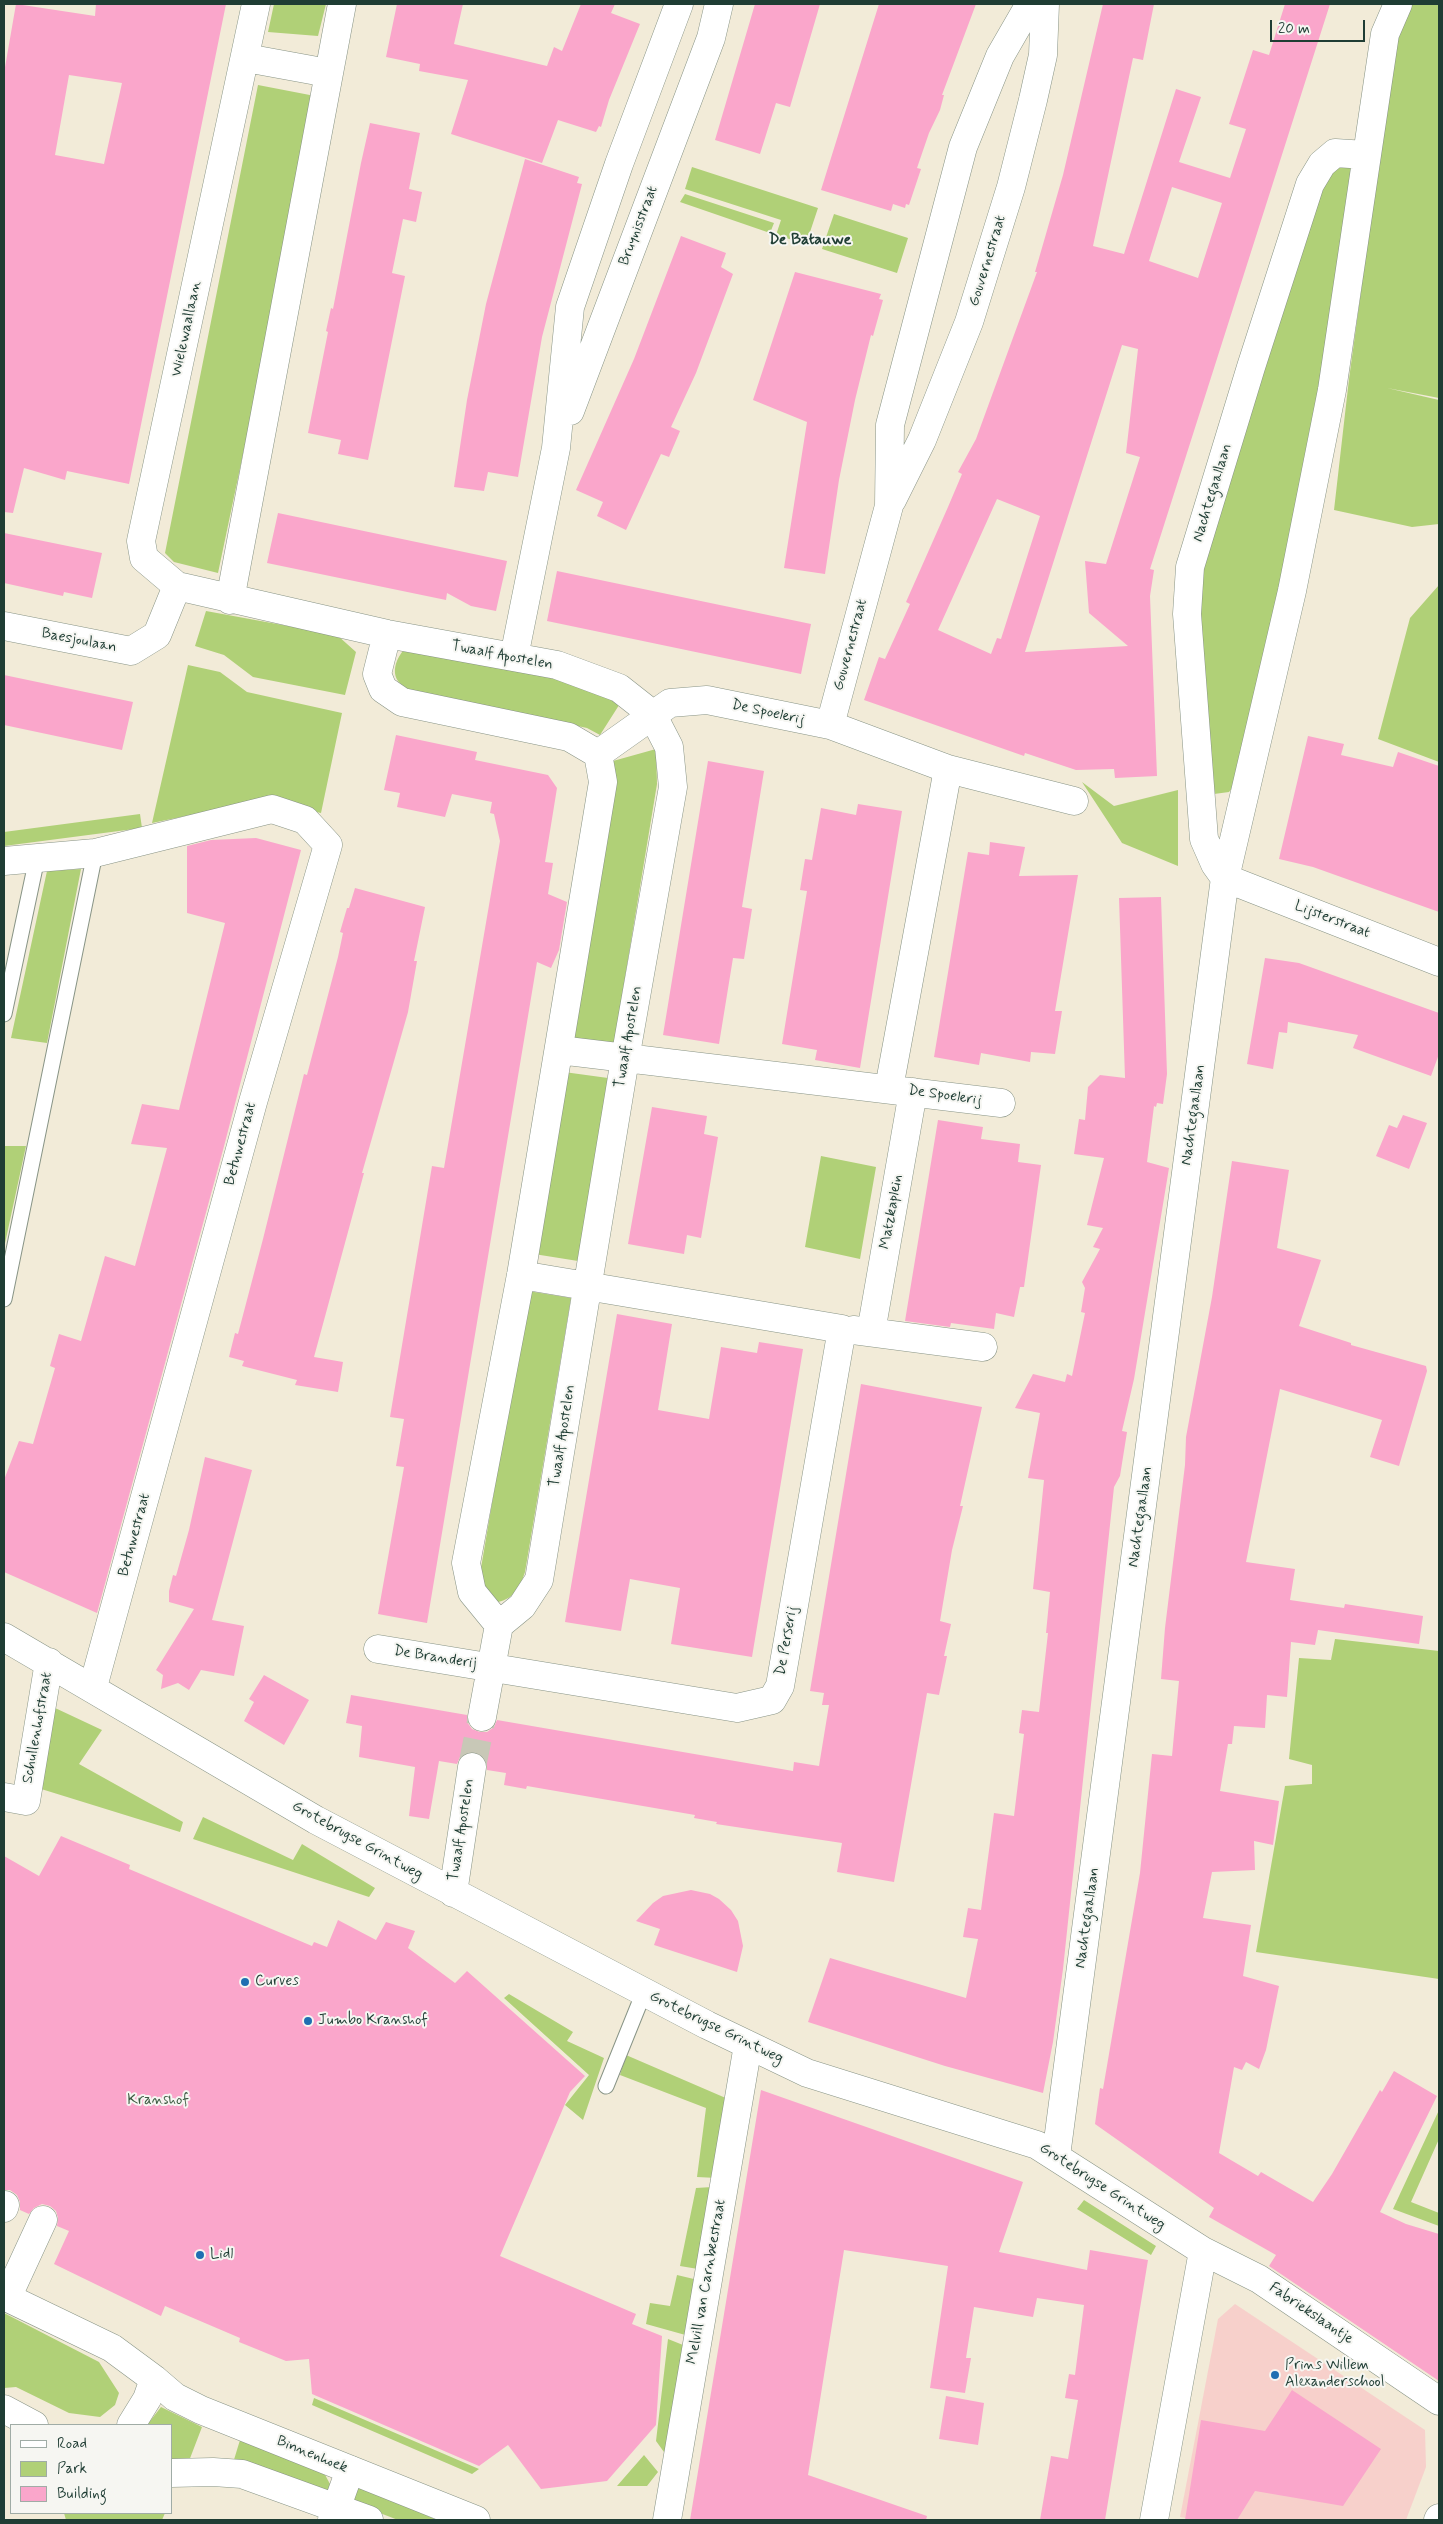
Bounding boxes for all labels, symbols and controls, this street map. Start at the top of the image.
scale bar [1273,10,1368,42]
text: 20 m [1278,19,1310,39]
street label: Bruynisstraat [616,184,662,268]
street label: Gouvernestraat [966,213,1010,309]
district label: De Batauwe [769,231,851,251]
street label: Wielewaallaan [168,280,206,378]
street label: Nachtegaallaan [1190,442,1236,544]
street label: Gouvernestraat [830,597,872,693]
street label: Baesjoulaan [40,625,118,657]
street label: Twaalf Apostelen [450,637,554,675]
street label: De Spoelerij [730,696,806,730]
street label: Lijsterstraat [1292,897,1372,943]
street label: Twaalf Apostelen [611,985,647,1089]
street label: Nachtegaallaan [1178,1063,1210,1167]
street label: De Spoelerij [907,1082,983,1110]
street label: Betuwestraat [221,1101,261,1187]
street label: Matzkaplein [877,1173,907,1251]
street label: Twaalf Apostelen [546,1384,580,1488]
street label: Nachtegaallaan [1125,1465,1157,1569]
street label: Betuwestraat [115,1492,155,1578]
street label: De Perserij [772,1605,802,1677]
street label: De Branderij [392,1643,478,1673]
street label: Schullenhofstraat [19,1671,57,1785]
street label: Twaalf Apostelen [445,1778,479,1882]
street label: Grotebrugse Grintweg [288,1798,426,1884]
street label: Nachtegaallaan [1072,1866,1104,1970]
place label: Curves [255,1973,299,1991]
marker: Curves [239,1976,251,1988]
street label: Grotebrugse Grintweg [646,1988,786,2068]
place label: Jumbo Kranshof [318,2012,428,2030]
marker: Jumbo Kranshof [302,2015,314,2027]
park label: Kranshof [127,2092,189,2110]
street label: Grotebrugse Grintweg [1036,2139,1168,2235]
street label: Melvill van Carnbeestraat [684,2198,730,2366]
place label: Lidl [210,2246,233,2264]
marker: Lidl [194,2249,206,2261]
street label: Fabriekslaantje [1265,2279,1357,2349]
place label: Prins Willem Alexanderschool [1285,2357,1384,2392]
marker: Prins Willem Alexanderschool [1269,2369,1281,2381]
legend [10,2424,172,2514]
street label: Binnenhoek [274,2433,350,2477]
text: Road [57,2434,87,2454]
text: Park [57,2459,87,2479]
text: Building [57,2484,107,2504]

